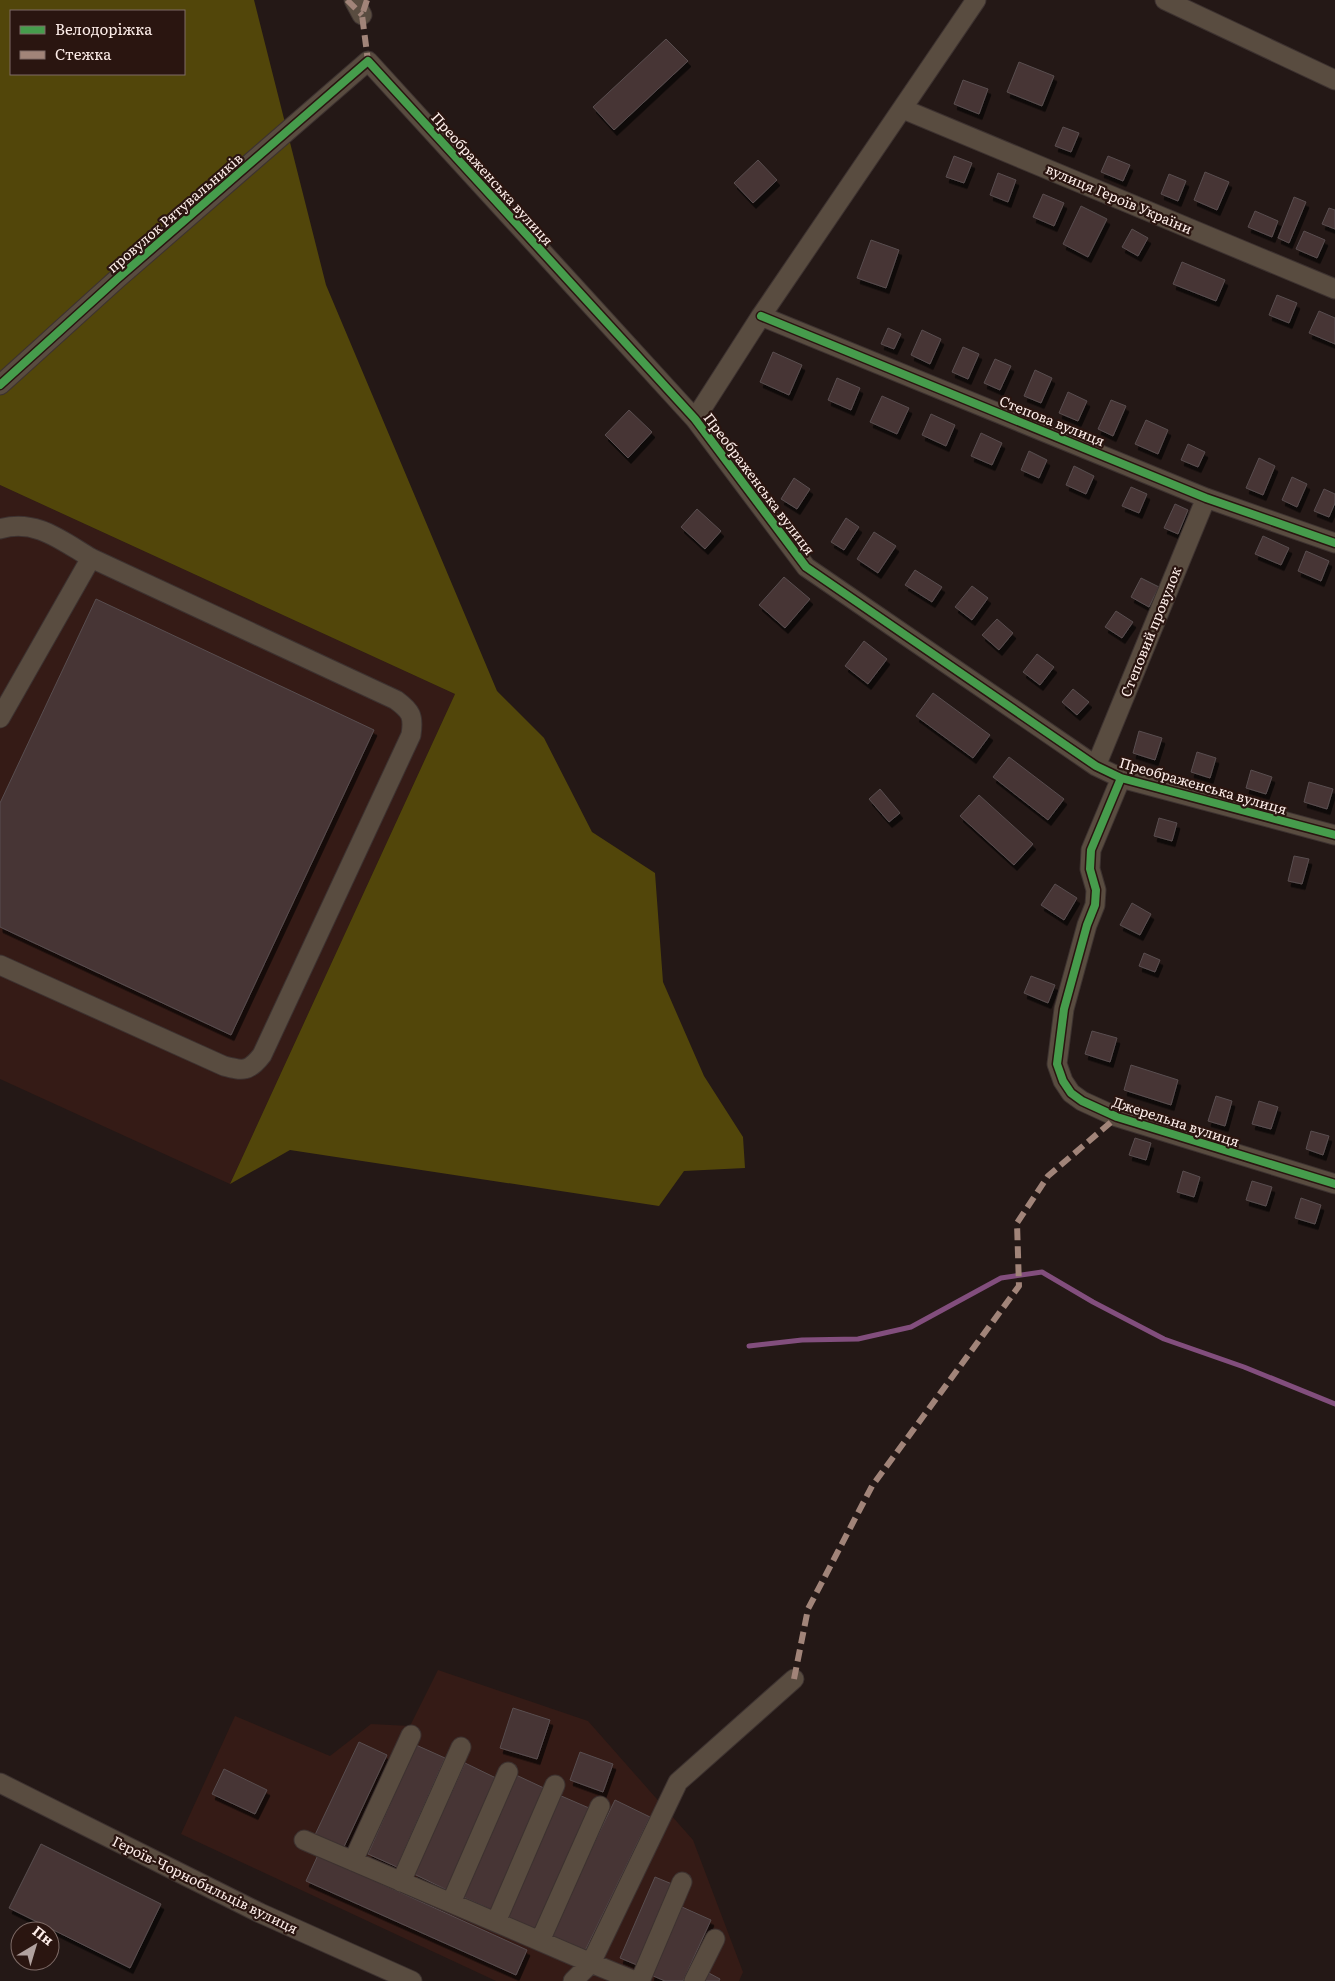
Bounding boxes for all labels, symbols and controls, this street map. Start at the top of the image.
legend [10,10,185,75]
text: Велодоріжка [55,17,153,40]
text: Стежка [55,42,112,65]
street label: Преображенська вулиця [427,107,558,249]
street label: провулок Рятувальників [102,148,247,277]
street label: вулиця Героїв України [1043,158,1196,238]
street label: Степова вулиця [997,390,1108,450]
street label: Преображенська вулиця [700,408,820,559]
street label: Степовий провулок [1115,563,1186,700]
street label: Преображенська вулиця [1117,752,1289,819]
street label: Джерельна вулиця [1110,1091,1242,1151]
street label: Героїв-Чорнобильців вулиця [109,1830,302,1938]
text: Пн [29,1920,58,1950]
north arrow [10,1921,60,1971]

